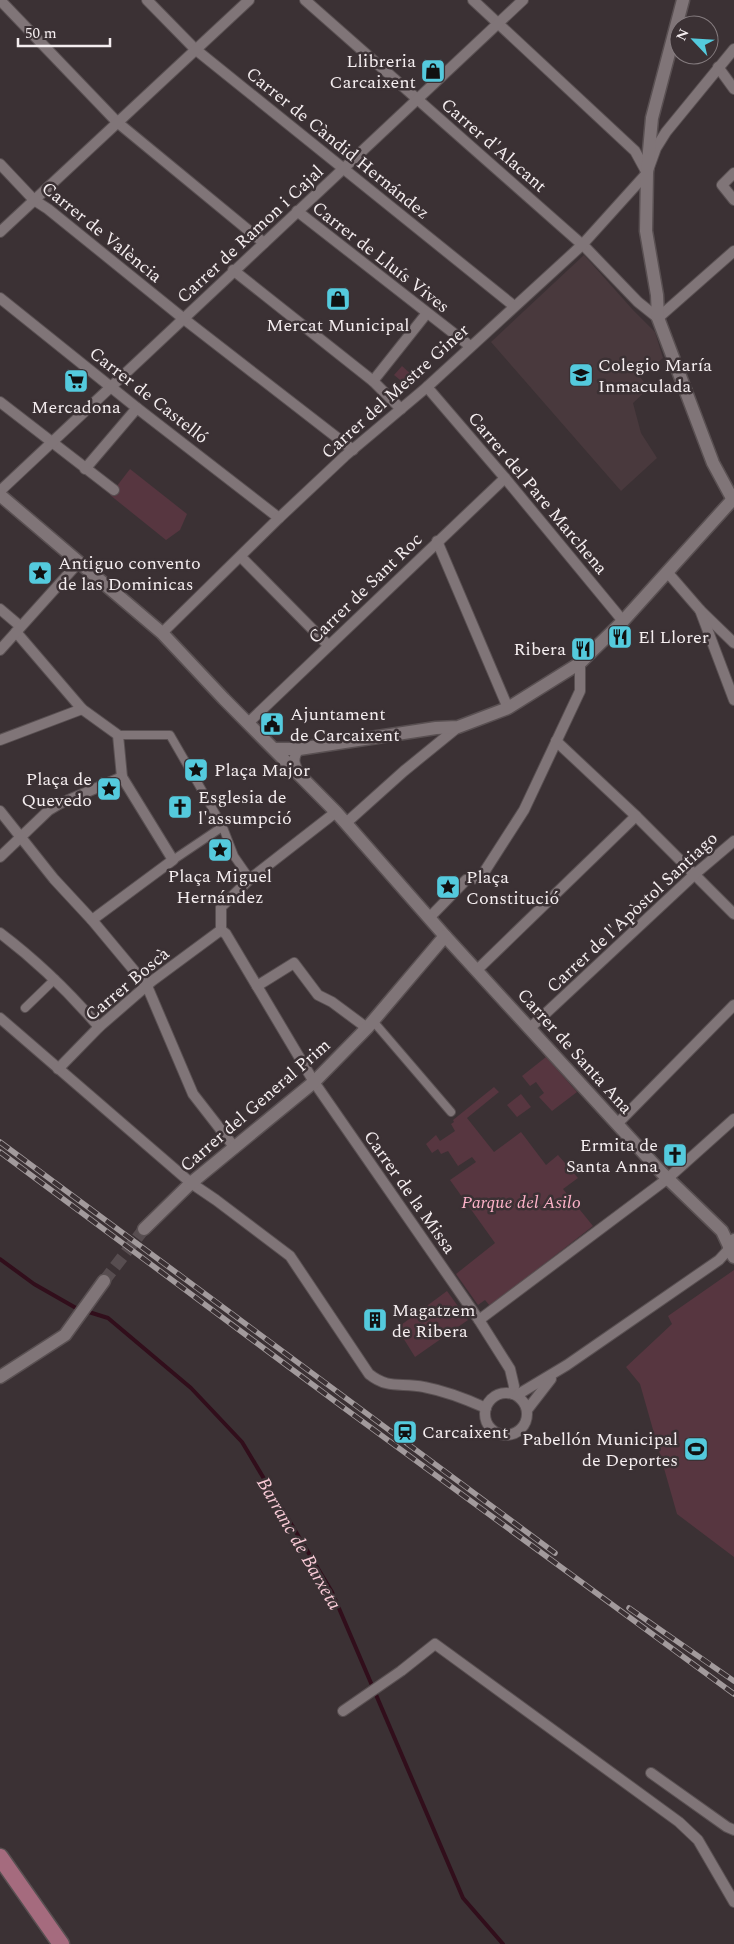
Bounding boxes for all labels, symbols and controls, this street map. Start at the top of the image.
scale bar [18,15,110,47]
north arrow [669,15,719,65]
text: 50 m [25,22,57,45]
text: N [671,25,695,44]
place label: Llibreria Carcaixent [330,48,416,96]
shop icon: Llibreria Carcaixent [420,58,446,84]
street label: Carrer de Càndid Hernández [240,61,436,226]
street label: Carrer d'Alacant [435,92,553,199]
street label: Carrer de Ramon i Cajal [171,159,330,310]
street label: Carrer de València [35,175,168,290]
street label: Carrer de Lluís Vives [306,195,455,320]
shop icon: Mercat Municipal [325,286,351,312]
place label: Mercat Municipal [266,312,410,339]
street label: Carrer del Mestre Giner [315,317,475,465]
street label: Carrer de Castelló [83,340,214,451]
place label: Colegio María Inmaculada [598,352,712,400]
school or university icon: Colegio María Inmaculada [568,362,594,388]
supermarket icon: Mercadona [63,368,89,394]
place label: Mercadona [31,394,121,421]
street label: Carrer del Pare Marchena [461,406,614,581]
street label: Carrer de Sant Roc [302,526,429,650]
place label: Antiguo convento de las Dominicas [58,550,201,598]
place icon: Antiguo convento de las Dominicas [27,560,53,586]
restaurant icon: El Llorer [607,624,633,650]
place label: El Llorer [638,624,709,651]
place label: Ribera [513,636,566,663]
restaurant icon: Ribera [570,636,596,662]
place label: Ajuntament de Carcaixent [290,701,400,749]
public building icon: Ajuntament de Carcaixent [259,711,285,737]
place icon: Plaça Major [183,757,209,783]
place label: Plaça Major [214,757,310,784]
place label: Plaça de Quevedo [22,766,92,814]
place icon: Plaça de Quevedo [96,776,122,802]
place label: Esglesia de l'assumpció [198,784,292,832]
church icon: Esglesia de l'assumpció [167,794,193,820]
street label: Carrer de l'Apòstol Santiago [541,825,724,999]
place icon: Plaça Miguel Hernández [207,837,233,863]
place label: Plaça Miguel Hernández [168,863,272,911]
place label: Plaça Constitució [466,864,559,912]
place icon: Plaça Constitució [435,874,461,900]
street label: Carrer Boscà [79,941,176,1028]
street label: Carrer de Santa Ana [511,982,639,1120]
street label: Carrer del General Prim [174,1032,337,1179]
street label: Carrer de la Missa [357,1125,462,1260]
place label: Ermita de Santa Anna [566,1132,658,1180]
church icon: Ermita de Santa Anna [662,1142,688,1168]
park label: Parque del Asilo [461,1189,581,1216]
place label: Magatzem de Ribera [392,1297,475,1345]
building icon: Magatzem de Ribera [362,1307,388,1333]
station icon: Carcaixent [392,1419,418,1445]
place label: Carcaixent [422,1419,508,1446]
place label: Pabellón Municipal de Deportes [522,1426,678,1474]
sports icon: Pabellón Municipal de Deportes [683,1436,709,1462]
water label: Barranc de Barxeta [249,1472,349,1616]

